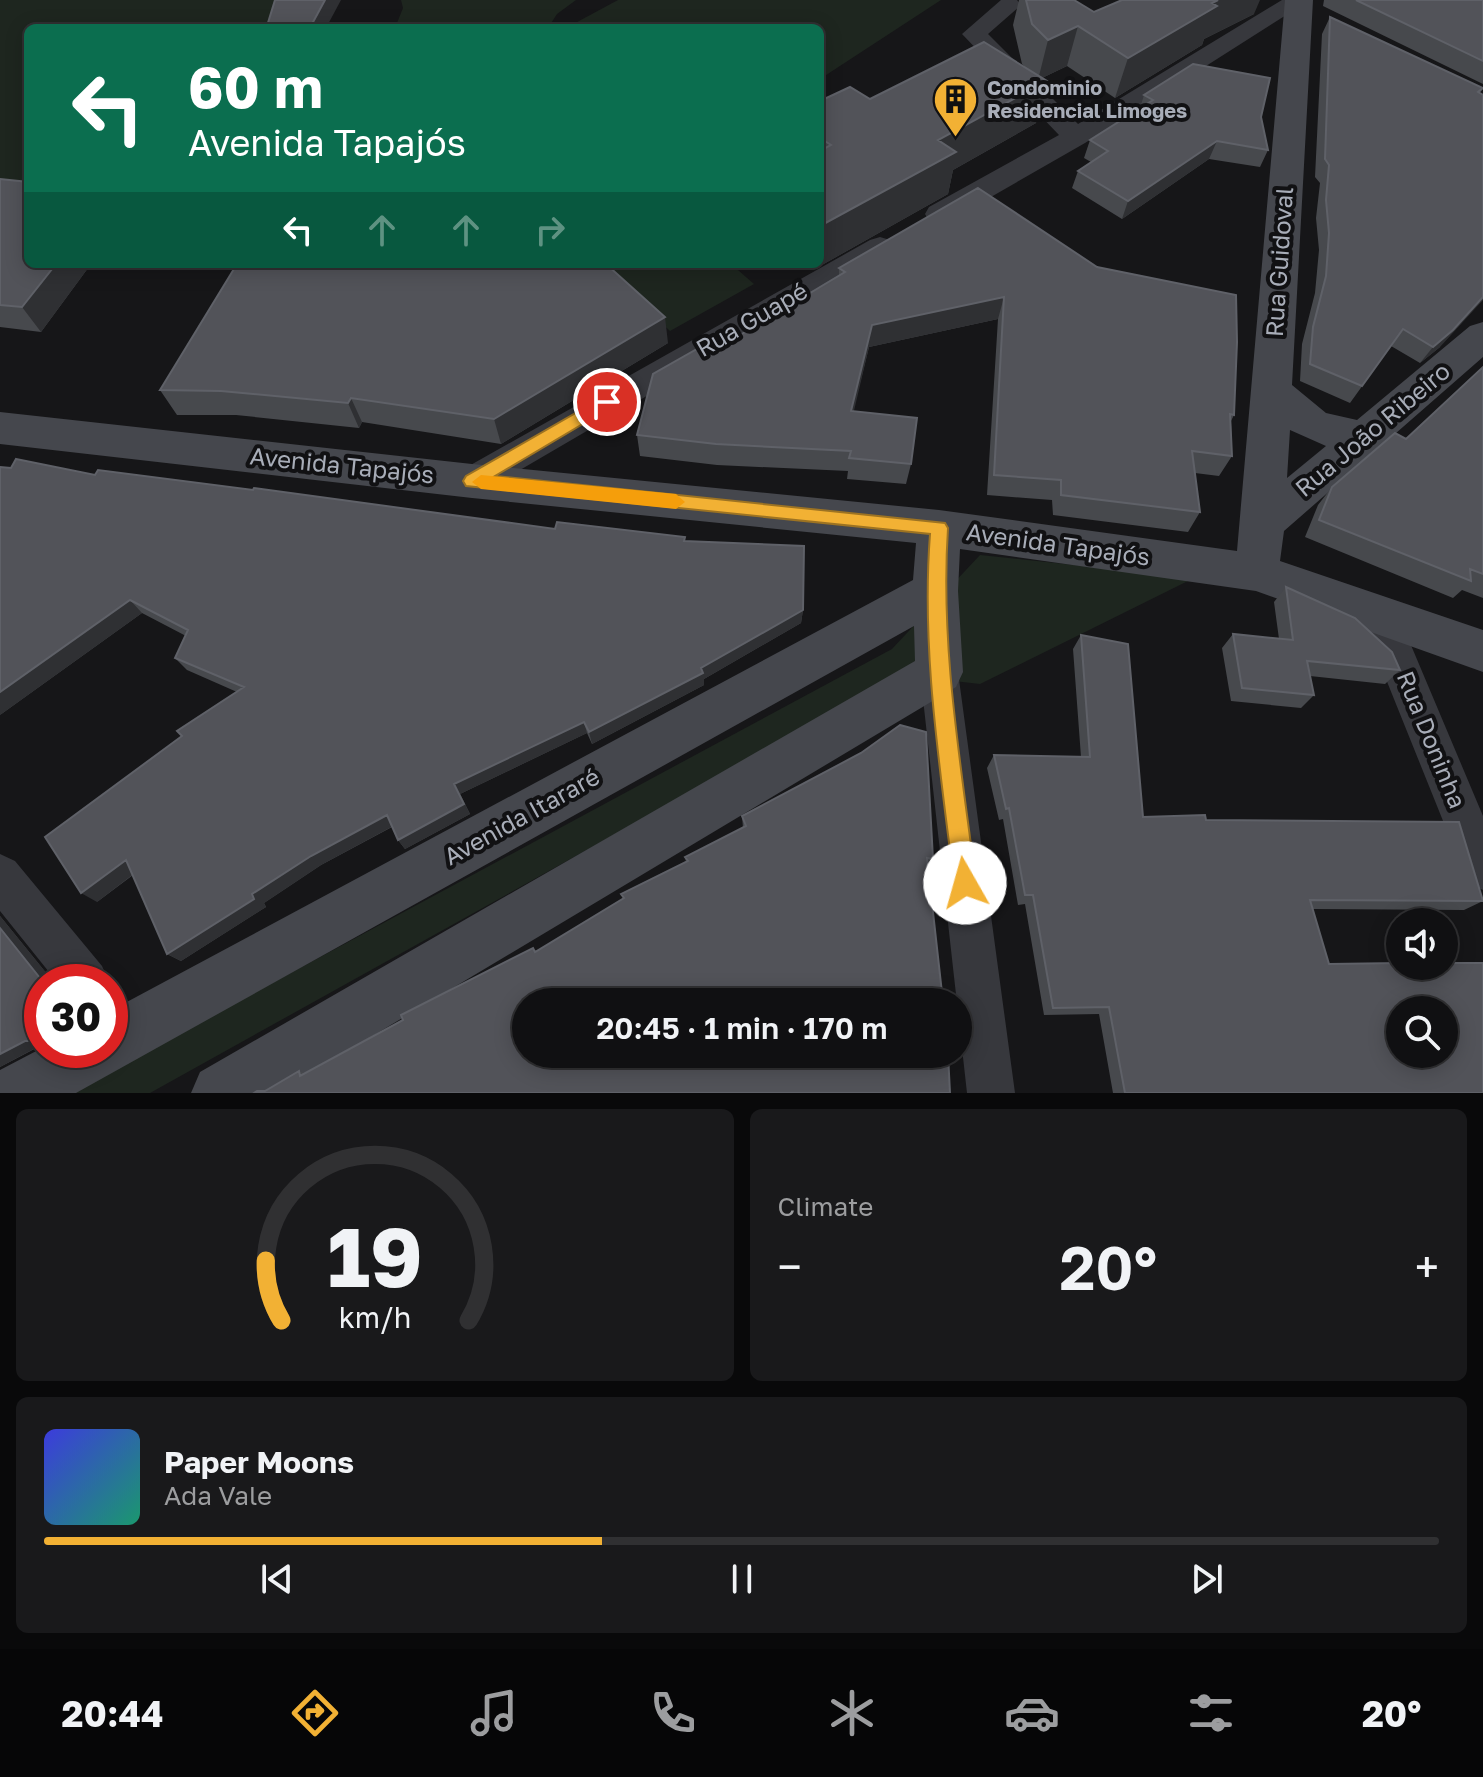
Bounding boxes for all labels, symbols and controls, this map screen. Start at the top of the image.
text: 60 m [188,53,323,120]
icon: left [56,56,160,160]
building icon: Condominio Residencial Limoges [932,75,980,138]
place label: Condominio Residencial Limoges [987,75,1187,122]
text: Avenida Tapajós [188,121,466,164]
street label: Rua Guidoval [1259,186,1298,338]
icon: left [276,208,320,252]
icon: ahead [360,208,404,252]
icon: ahead [444,208,488,252]
icon: right [528,208,572,252]
street label: Rua Guapé [690,275,812,362]
street label: Rua João Ribeiro [1289,356,1455,502]
pin [573,368,641,436]
icon: arrive [585,380,629,424]
street label: Avenida Tapajós [249,440,436,489]
street label: Avenida Tapajós [964,516,1152,571]
street label: Rua Doninha [1392,667,1473,812]
street label: Avenida Itararé [438,761,604,870]
position arrow [923,841,1007,925]
map controls [1386,908,1458,1068]
button: sound [1386,908,1458,980]
speed limit sign: 30 [24,964,128,1068]
button: search [1386,996,1458,1068]
text: 20:45 · 1 min · 170 m [596,1010,888,1046]
text: Climate [778,1191,873,1222]
text: 19 [327,1205,423,1305]
text: 20° [1059,1231,1157,1303]
text: − [778,1240,802,1293]
text: + [1415,1240,1439,1293]
text: km/h [338,1300,411,1334]
text: Paper Moons [164,1444,354,1480]
text: Ada Vale [164,1480,272,1511]
icon: previous [255,1557,299,1601]
icon: pause [720,1557,764,1601]
icon: next [1185,1557,1229,1601]
icon: directions [287,1685,343,1741]
icon: music [466,1685,522,1741]
icon: phone [645,1685,701,1741]
icon: climate [824,1685,880,1741]
icon: car [1004,1685,1060,1741]
icon: filters [1183,1685,1239,1741]
text: 20:44 [62,1692,163,1735]
text: 20° [1362,1692,1421,1735]

